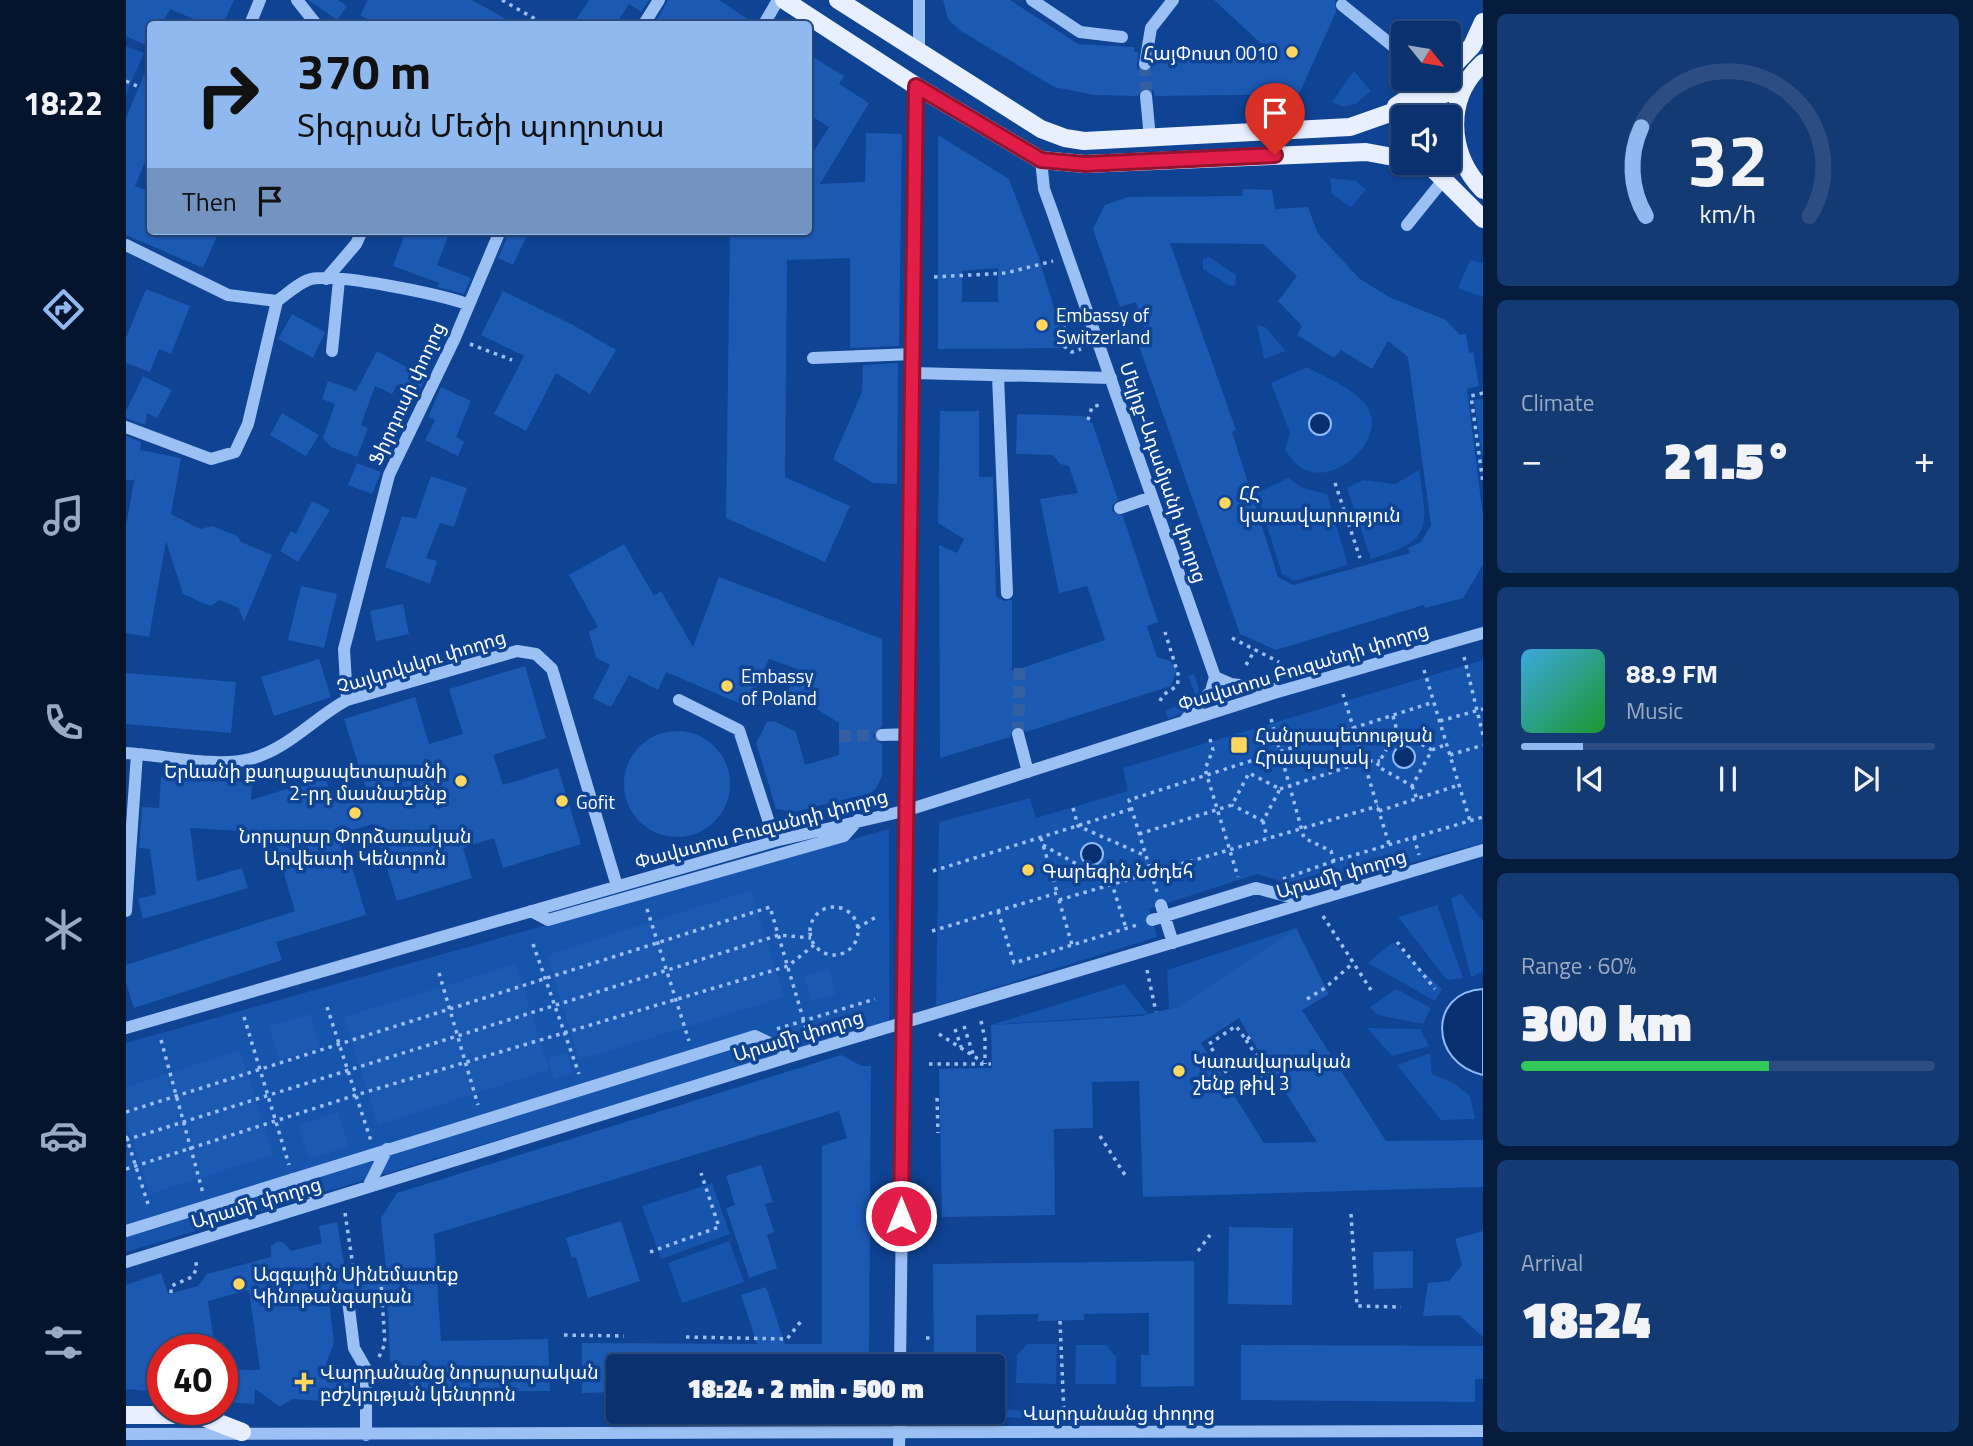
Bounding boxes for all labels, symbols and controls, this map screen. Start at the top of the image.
north arrow [1391,21,1461,91]
map controls [1391,21,1461,175]
text: 370 m [297,33,431,108]
place label: ՀայՓոստ 0010 [1143,38,1278,67]
marker: ՀայՓոստ 0010 [1284,44,1300,60]
icon: right [182,49,273,140]
text: 18:22 [23,79,103,127]
pin [1245,83,1305,155]
icon: arrive [1256,94,1294,132]
text: Տիգրան Մեծի պողոտա [297,101,665,149]
button: sound [1391,105,1461,175]
text: 32 [1687,105,1769,215]
text: Then [182,182,237,221]
icon: arrive [251,182,289,220]
text: km/h [1700,195,1756,233]
icon: directions [39,285,88,334]
place label: Embassy of Switzerland [1056,300,1150,351]
street label: Ֆիրդուսի փողոց [360,317,452,469]
marker: Embassy of Switzerland [1034,317,1050,333]
street label: Մելիք-Ադամյանի փողոց [1113,358,1215,586]
text: Climate [1521,385,1594,420]
text: 21.5° [1663,420,1793,499]
text: − [1521,430,1542,488]
text: + [1914,430,1935,488]
place label: ՀՀ կառավարություն [1239,478,1401,529]
icon: music [39,491,88,540]
marker: ՀՀ կառավարություն [1217,495,1233,511]
street label: Փավստոս Բուզանդի փողոց [1174,614,1432,718]
street label: Չայկովսկու փողոց [333,622,509,700]
text: 88.9 FM [1626,654,1718,693]
place label: Embassy of Poland [741,661,817,712]
marker: Embassy of Poland [719,678,735,694]
text: Music [1626,693,1683,728]
icon: phone [39,698,88,747]
place label: Հանրապետության Հրապարակ [1255,720,1433,771]
marker: Հանրապետության Հրապարակ [1229,735,1249,755]
place label: Երևանի քաղաքապետարանի 2-րդ մասնաշենք [164,756,447,807]
icon: previous [1571,760,1609,798]
icon: pause [1709,760,1747,798]
icon: next [1847,760,1885,798]
marker: Երևանի քաղաքապետարանի 2-րդ մասնաշենք [453,773,469,789]
street label: Փավստոս Բուզանդի փողոց [631,780,891,876]
place label: Gofit [576,787,615,816]
marker: Gofit [554,793,570,809]
marker: Նորարար Փորձառական Արվեստի Կենտրոն [347,805,363,821]
place label: Նորարար Փորձառական Արվեստի Կենտրոն [239,821,471,872]
street label: Արամի փողոց [1272,841,1410,905]
place label: Գարեգին Նժդեհ [1042,856,1193,885]
marker: Գարեգին Նժդեհ [1020,862,1036,878]
icon: climate [39,905,88,954]
text: Range · 60% [1521,948,1636,983]
text: 300 km [1521,982,1692,1061]
street label: Արամի փողոց [729,1001,867,1069]
place label: Կառավարական շենք թիվ 3 [1193,1046,1351,1097]
marker: Կառավարական շենք թիվ 3 [1171,1063,1187,1079]
icon: car [39,1111,88,1160]
street label: Արամի փողոց [187,1168,325,1236]
position arrow [864,1179,938,1253]
text: Arrival [1521,1245,1583,1280]
place label: Ազգային Սինեմատեք Կինոթանգարան [253,1259,459,1310]
marker: Ազգային Սինեմատեք Կինոթանգարան [231,1276,247,1292]
text: 18:24 [1521,1279,1650,1358]
icon: filters [39,1318,88,1367]
speed limit sign: 40 [147,1334,238,1425]
place label: Վարդանանց նորարարական բժշկության կենտրոն [320,1357,599,1408]
text: 18:24 · 2 min · 500 m [687,1369,924,1408]
marker: Վարդանանց նորարարական բժշկության կենտրոն [294,1372,314,1392]
street label: Վարդանանց փողոց [1023,1398,1215,1427]

